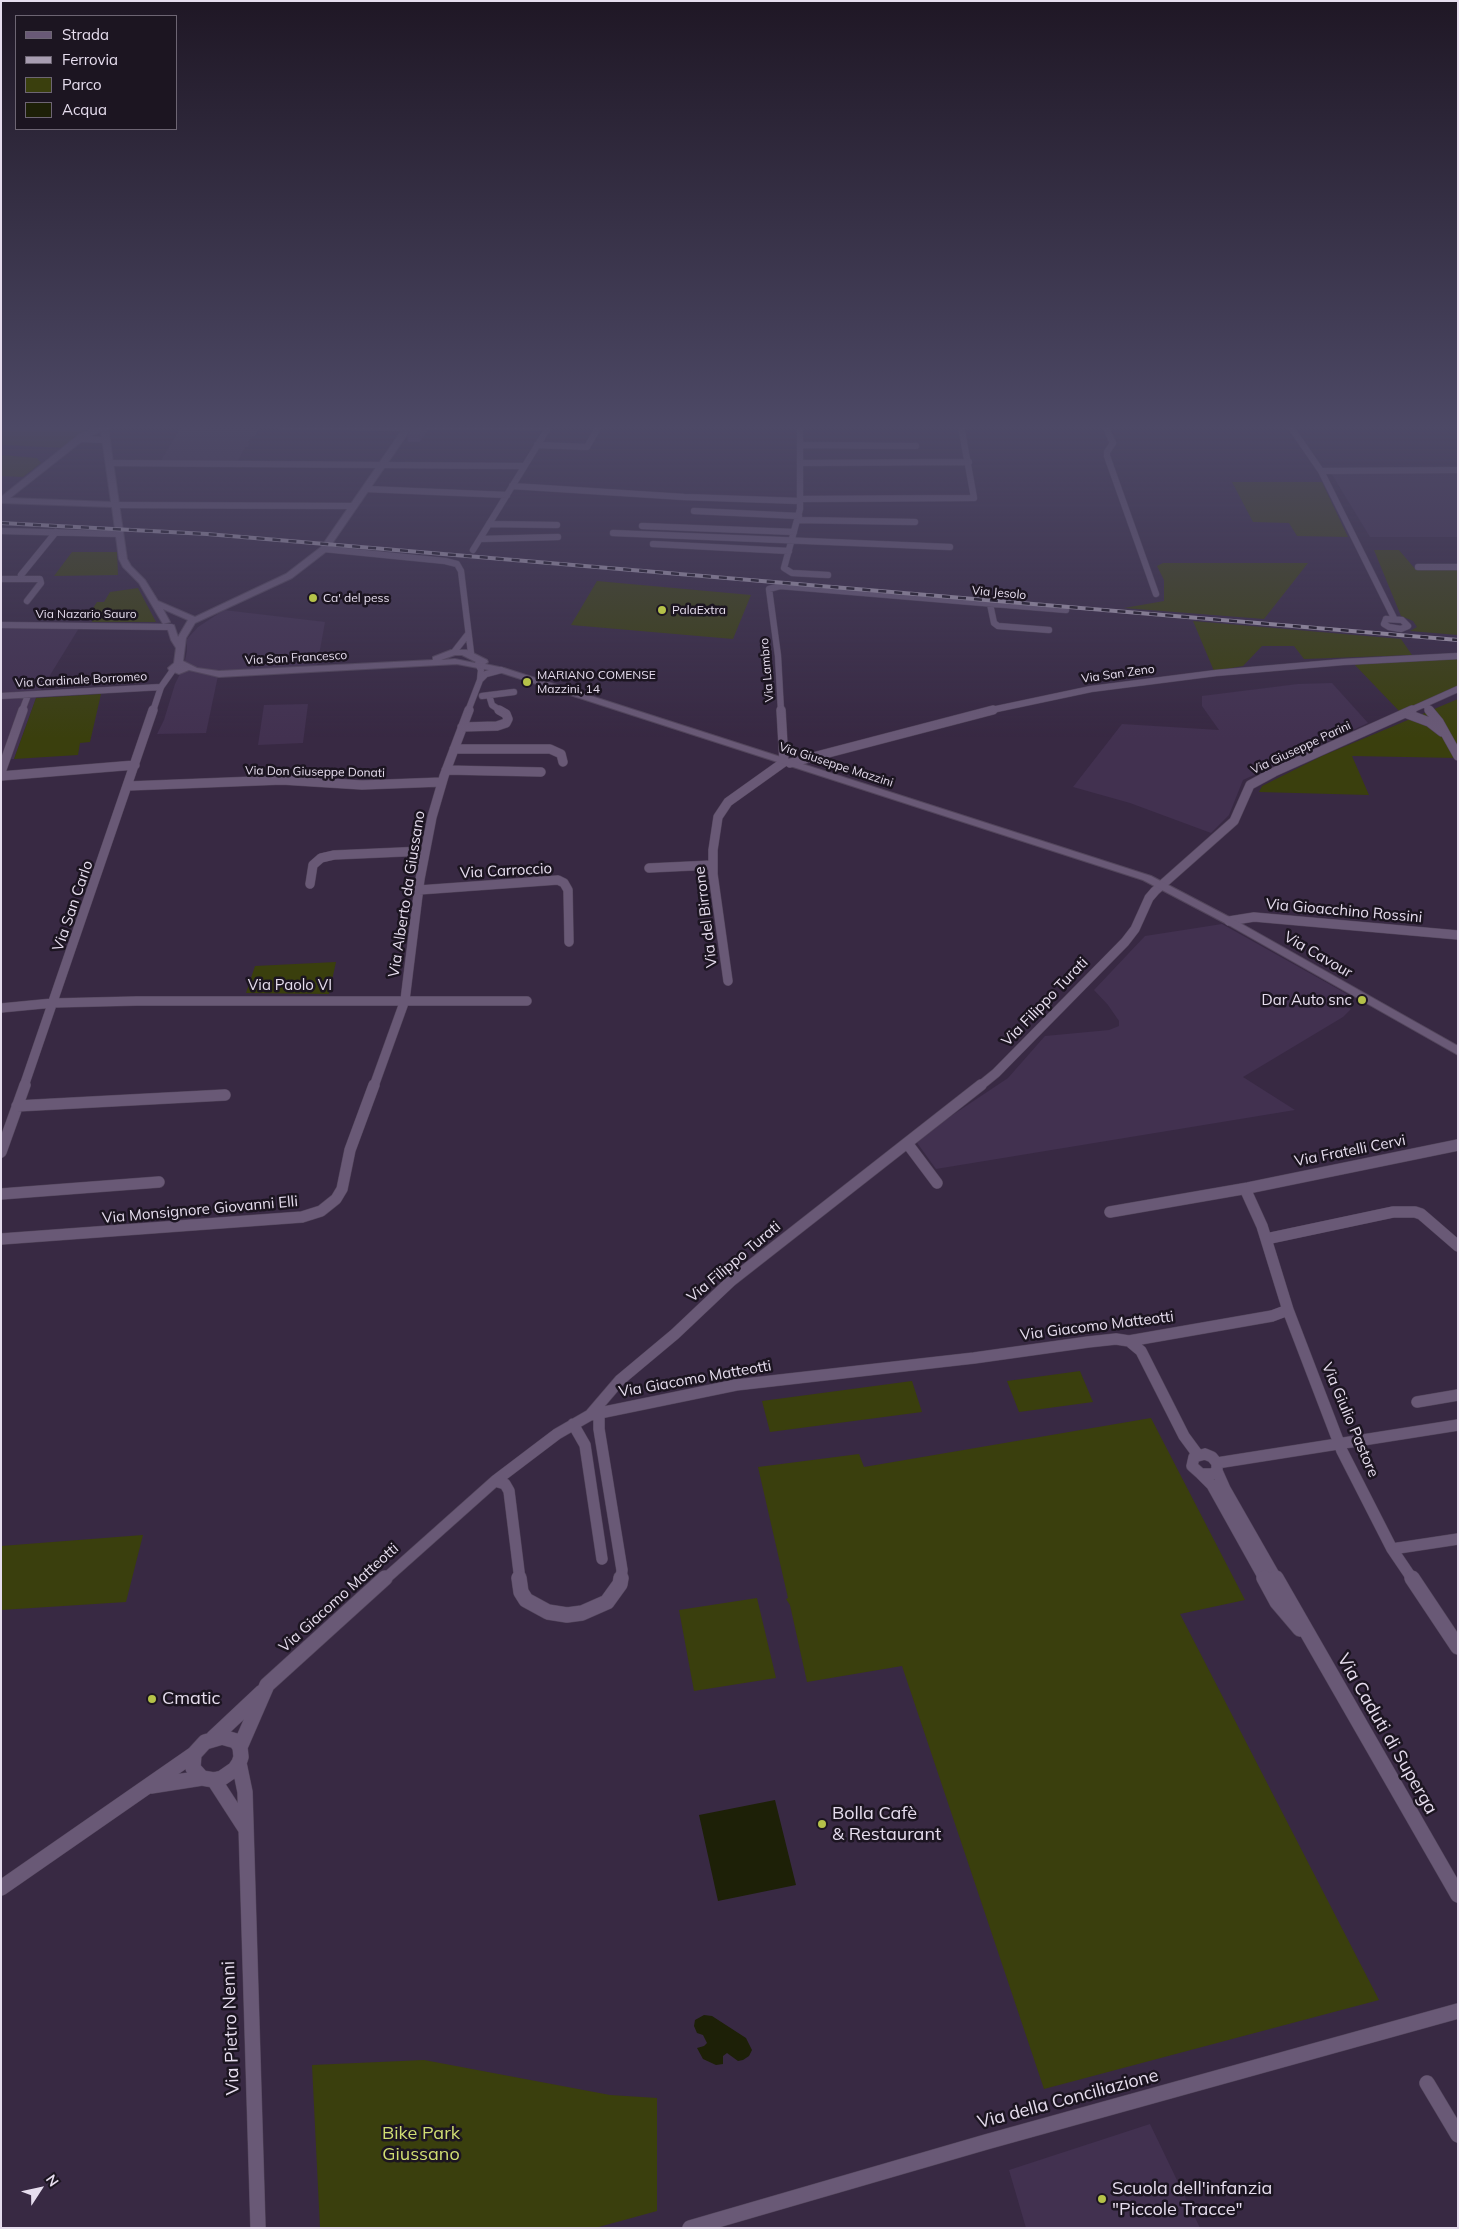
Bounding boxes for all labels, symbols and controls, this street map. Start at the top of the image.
legend [15,15,178,130]
text: Strada [62,25,109,44]
text: Ferrovia [62,50,118,69]
text: Parco [62,75,102,94]
text: Acqua [62,100,107,119]
street label: Via Jesolo [971,583,1027,603]
place label: Ca' del pess [323,591,389,605]
marker: Ca' del pess [307,592,319,604]
place label: PalaExtra [672,603,726,617]
marker: PalaExtra [656,604,668,616]
street label: Via Nazario Sauro [35,607,137,621]
street label: Via Lambro [757,637,777,703]
street label: Via San Francesco [244,648,348,668]
street label: Via San Zeno [1080,662,1156,686]
place label: MARIANO COMENSE Mazzini, 14 [537,668,656,696]
street label: Via Cardinale Borromeo [15,669,147,691]
marker: MARIANO COMENSE Mazzini, 14 [521,676,533,688]
street label: Via Giuseppe Parini [1249,719,1353,777]
street label: Via Giuseppe Mazzini [777,740,895,790]
street label: Via Don Giuseppe Donati [245,764,385,780]
street label: Via Alberto da Giussano [385,809,429,979]
street label: Via San Carlo [49,858,97,954]
street label: Via Carroccio [460,860,552,882]
street label: Via del Birrone [691,865,721,969]
street label: Via Gioacchino Rossini [1265,895,1423,927]
street label: Via Cavour [1280,928,1356,982]
street label: Via Filippo Turati [998,954,1092,1050]
street label: Via Paolo VI [248,976,332,994]
place label: Dar Auto snc [1261,991,1352,1009]
marker: Dar Auto snc [1356,994,1368,1006]
street label: Via Fratelli Cervi [1293,1131,1407,1171]
street label: Via Monsignore Giovanni Elli [101,1192,299,1228]
street label: Via Filippo Turati [684,1218,784,1306]
street label: Via Giacomo Matteotti [1019,1308,1175,1344]
street label: Via Giacomo Matteotti [617,1357,773,1401]
street label: Via Giulio Pastore [1318,1360,1382,1480]
street label: Via Giacomo Matteotti [276,1540,402,1656]
street label: Via Caduti di Superga [1332,1650,1442,1818]
place label: Cmatic [162,1688,220,1710]
marker: Cmatic [146,1693,158,1705]
place label: Bolla Cafè & Restaurant [832,1803,941,1846]
marker: Bolla Cafè & Restaurant [816,1818,828,1830]
street label: Via Pietro Nenni [218,1960,244,2096]
street label: Via della Conciliazione [975,2064,1161,2134]
park label: Bike Park Giussano [382,2123,460,2166]
north arrow [15,2164,65,2214]
text: N [42,2171,63,2190]
place label: Scuola dell'infanzia "Piccole Tracce" [1112,2178,1272,2220]
marker: Scuola dell'infanzia "Piccole Tracce" [1096,2193,1108,2205]

